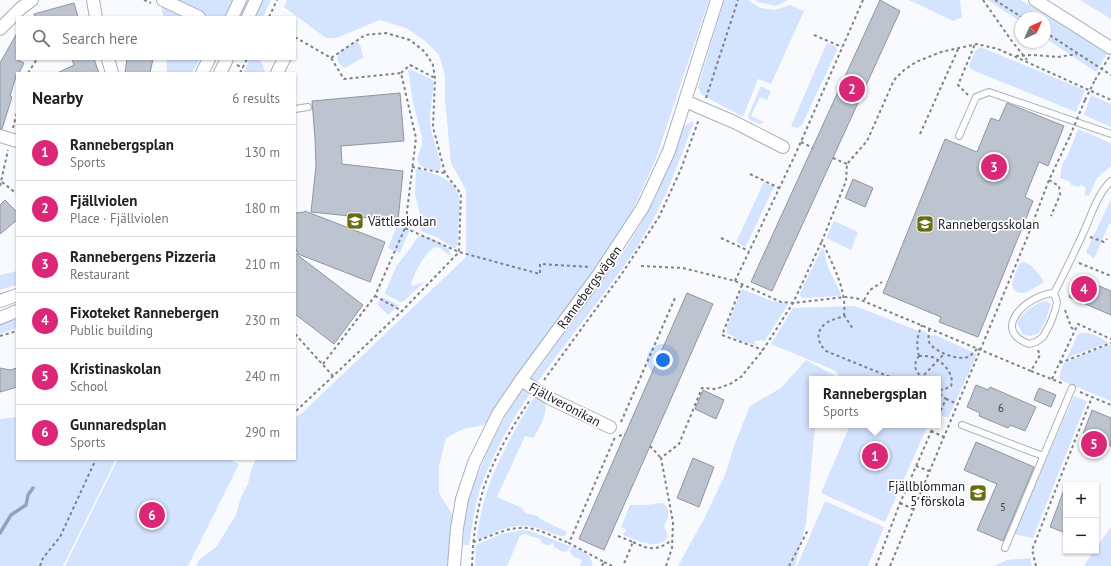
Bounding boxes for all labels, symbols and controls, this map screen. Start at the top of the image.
north arrow [1015,12,1051,48]
search box [16,16,296,60]
icon: search [30,27,52,49]
text: Search here [62,29,138,48]
pin: 2 [839,74,865,104]
text: Nearby [32,87,83,109]
text: 6 results [232,90,280,107]
text: Rannebergsplan [70,135,174,154]
text: 1 [41,144,49,161]
text: 130 m [245,144,280,161]
pin: 3 [981,152,1007,182]
text: Sports [70,154,106,171]
text: Fjällviolen [70,191,137,210]
text: 2 [41,200,49,217]
text: 180 m [245,200,280,217]
text: Place · Fjällviolen [70,210,169,227]
school or university icon: Vättleskolan [345,211,365,231]
place label: Vättleskolan [367,213,436,230]
school or university icon: Rannebergsskolan [915,214,935,234]
place label: Rannebergsskolan [938,216,1039,233]
street label: Rannebergsvägen [553,242,625,332]
text: Rannebergens Pizzeria [70,247,216,266]
text: 3 [41,256,49,273]
text: 210 m [245,256,280,273]
text: Restaurant [70,266,129,283]
pin: 4 [1071,274,1097,304]
text: Fixoteket Rannebergen [70,303,219,322]
text: 4 [41,312,49,329]
text: 230 m [245,312,280,329]
text: Public building [70,322,153,339]
your location [653,350,673,370]
text: Kristinaskolan [70,359,161,378]
text: 5 [41,368,49,385]
text: 240 m [245,368,280,385]
popup [809,376,941,428]
text: School [70,378,108,395]
street label: Fjällveronikan [526,378,604,430]
text: Rannebergsplan [823,384,927,403]
house number: 6 [998,401,1004,415]
text: Sports [823,403,859,420]
text: Gunnaredsplan [70,415,166,434]
text: 6 [41,424,49,441]
text: 290 m [245,424,280,441]
pin: 5 [1081,429,1107,459]
text: Sports [70,434,106,451]
pin: 1 [862,441,888,471]
place label: Fjällblomman 5 förskola [888,478,965,510]
map controls [1063,482,1099,554]
button: + [1063,482,1099,518]
school or university icon: Fjällblomman 5 förskola [968,483,988,503]
pin: 6 [139,500,165,530]
house number: 5 [1000,500,1006,514]
button: − [1063,518,1099,554]

